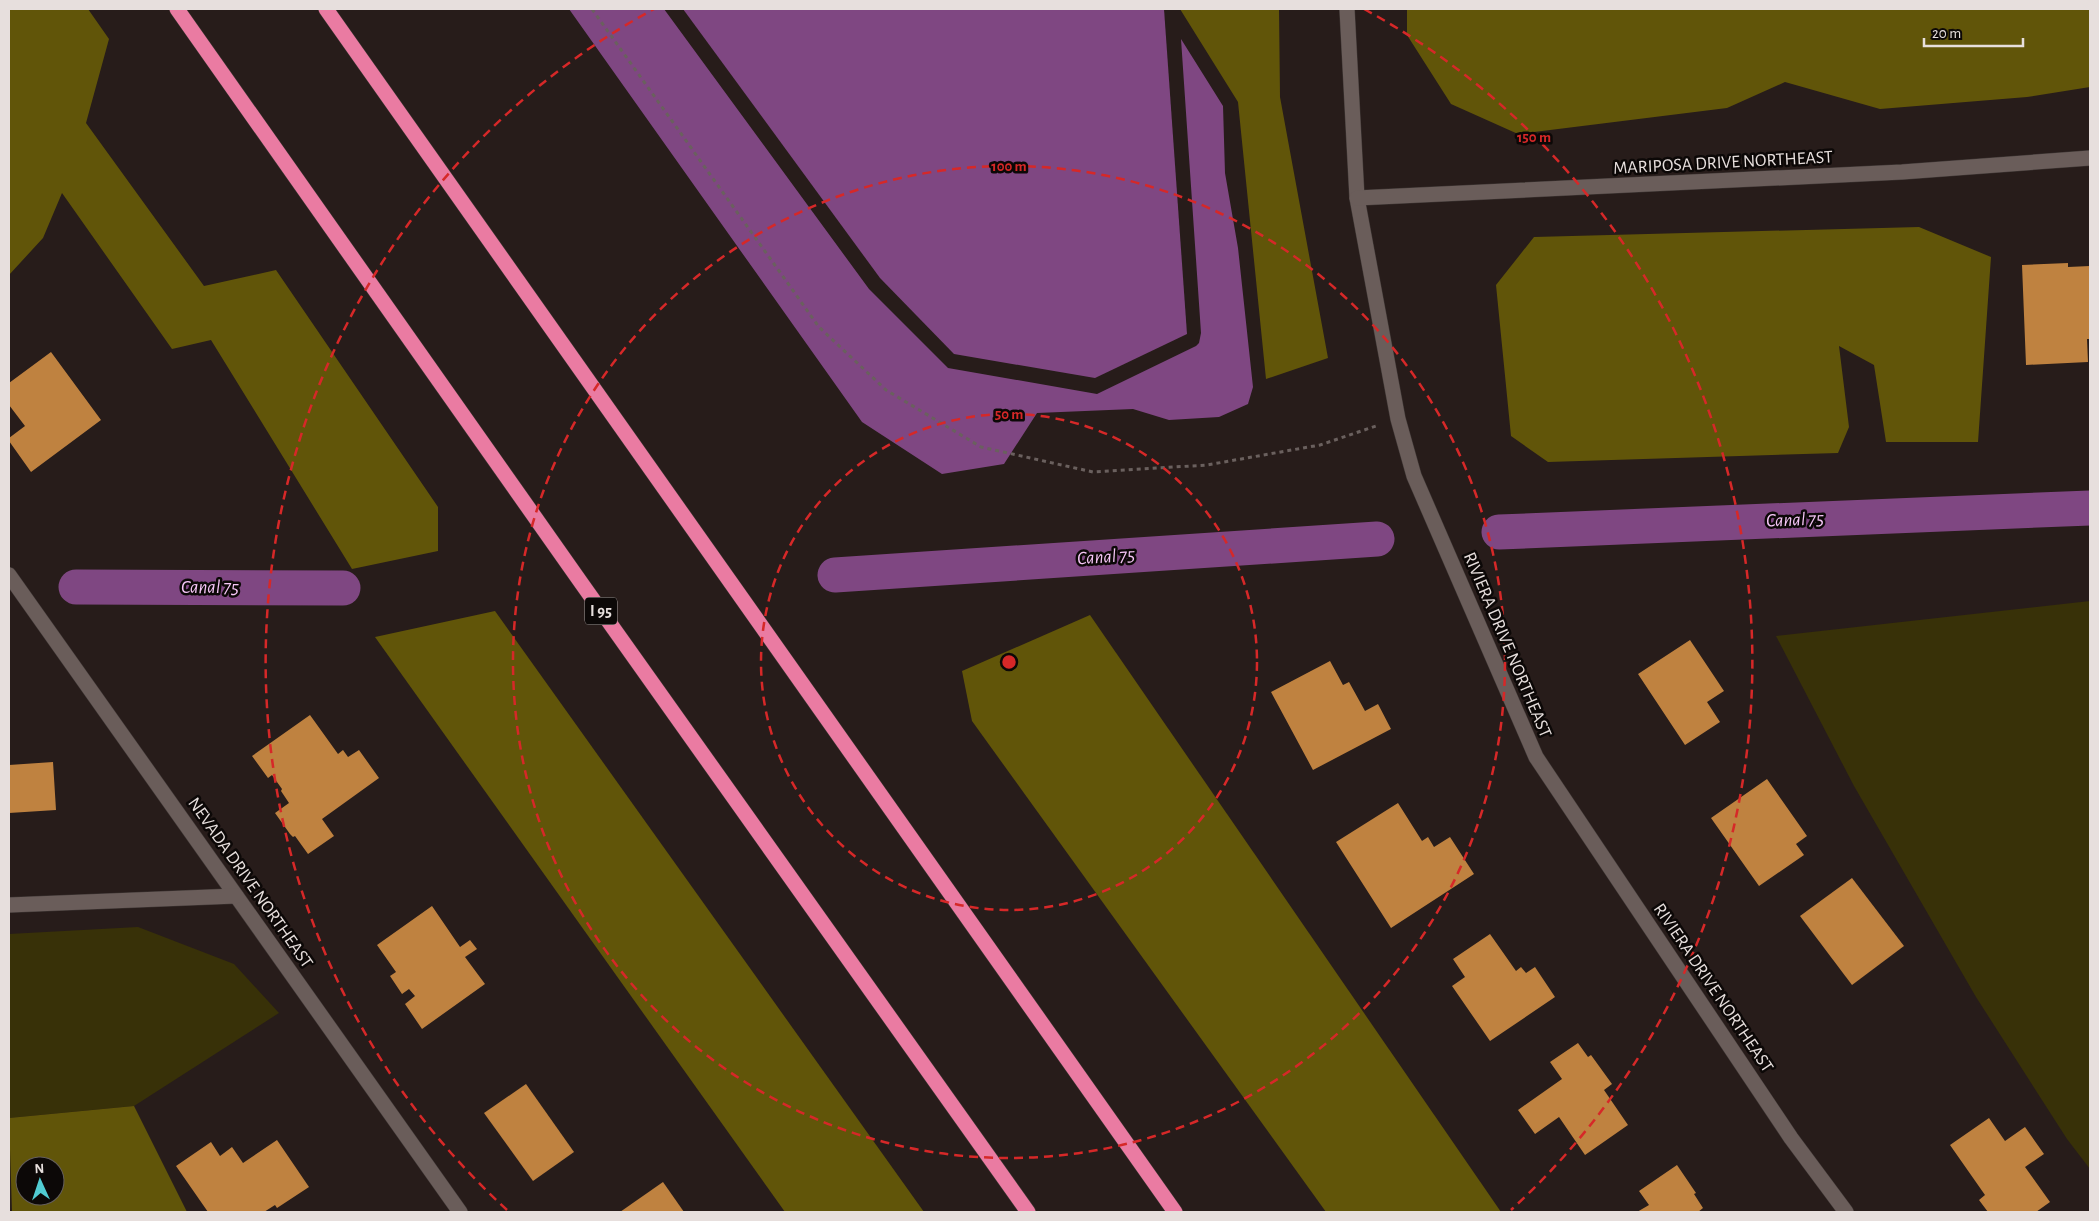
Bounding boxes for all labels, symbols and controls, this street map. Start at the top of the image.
scale bar [1924,15,2023,47]
text: 20 m [1932,26,1961,41]
text: 150 m [1517,130,1551,145]
street label: MARIPOSA DRIVE NORTHEAST [1613,148,1833,178]
text: 100 m [991,159,1027,174]
text: 50 m [995,407,1023,422]
water label: Canal 75 [1766,509,1824,531]
water label: Canal 75 [1076,545,1136,568]
street label: RIVIERA DRIVE NORTHEAST [1460,550,1554,740]
water label: Canal 75 [181,578,239,597]
road number: I 95 [585,598,617,624]
centre of rings [1000,653,1018,671]
street label: NEVADA DRIVE NORTHEAST [184,794,316,972]
street label: RIVIERA DRIVE NORTHEAST [1650,900,1776,1076]
north arrow [15,1156,65,1206]
text: N [34,1162,45,1176]

